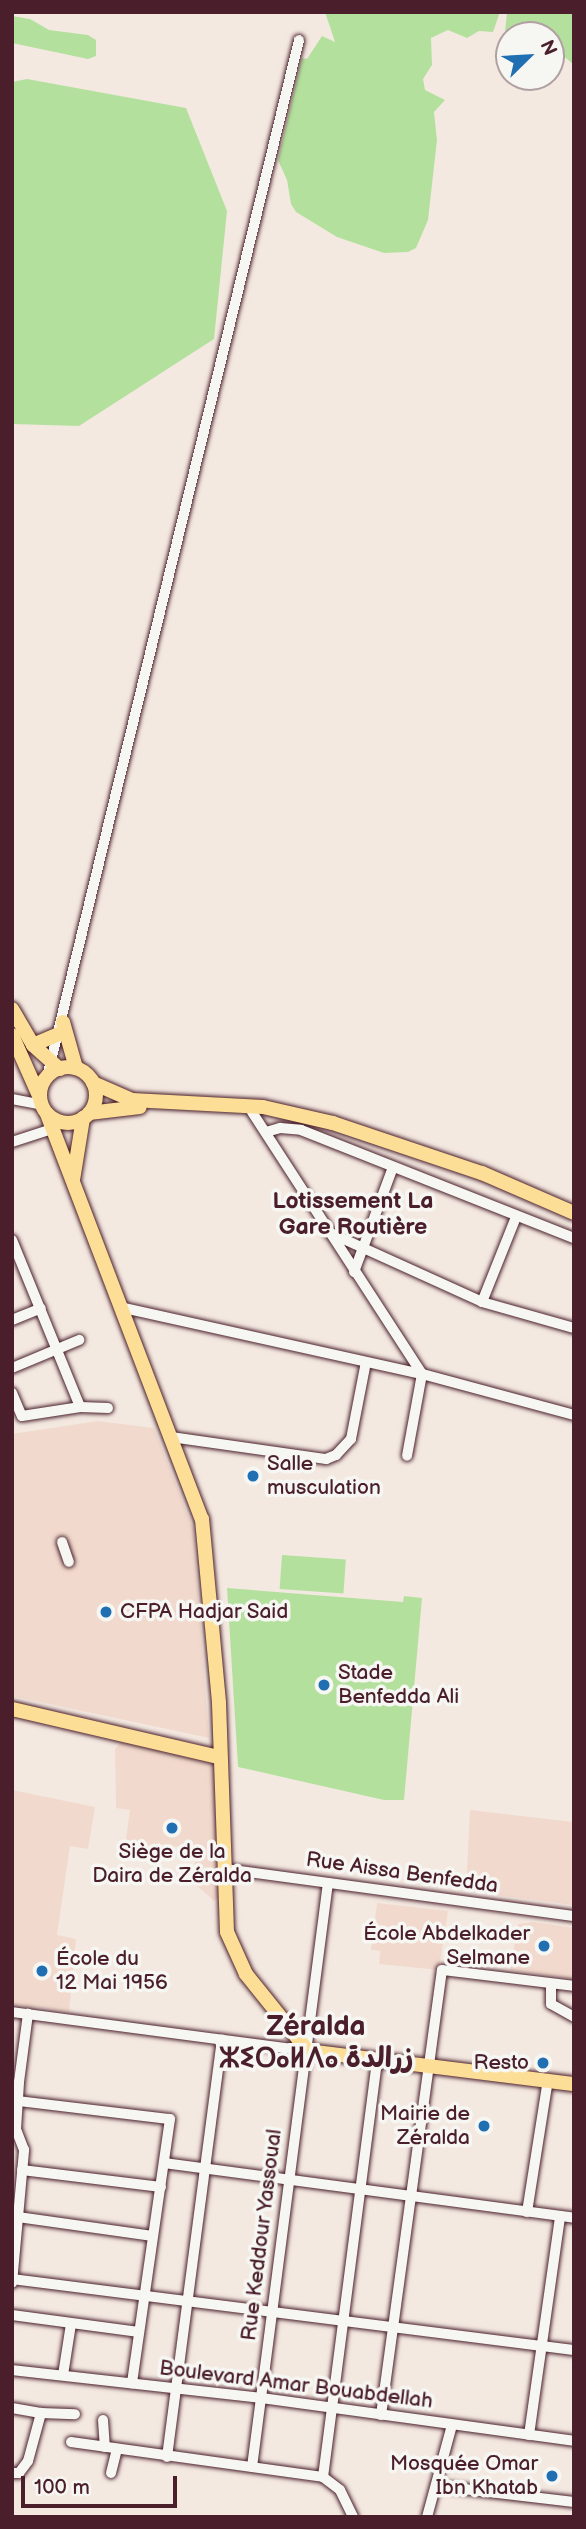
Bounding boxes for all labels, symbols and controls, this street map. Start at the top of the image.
north arrow [495,21,565,91]
text: N [534,37,561,59]
district label: Lotissement La Gare Routière [273,1187,433,1241]
place label: Salle musculation [267,1451,381,1501]
marker: Salle musculation [245,1468,261,1484]
place label: CFPA Hadjar Said [120,1599,289,1625]
marker: CFPA Hadjar Said [98,1604,114,1620]
place label: Stade Benfedda Ali [338,1660,459,1710]
marker: Stade Benfedda Ali [316,1677,332,1693]
marker: Siège de la Daira de Zéralda [164,1820,180,1836]
place label: Siège de la Daira de Zéralda [92,1839,252,1889]
street label: Rue Aissa Benfedda [304,1847,500,1899]
place label: École Abdelkader Selmane [363,1921,530,1971]
marker: École Abdelkader Selmane [536,1938,552,1954]
place label: École du 12 Mai 1956 [56,1946,168,1996]
marker: École du 12 Mai 1956 [34,1963,50,1979]
district label: Zéralda ⵣⵉⵔⴰⵍⴷⴰ زرالدة [219,2010,413,2076]
place label: Resto [473,2050,529,2076]
marker: Resto [535,2055,551,2071]
place label: Mairie de Zéralda [380,2101,470,2151]
marker: Mairie de Zéralda [476,2118,492,2134]
street label: Rue Keddour Yassoual [236,2127,288,2343]
street label: Boulevard Amar Bouabdellah [158,2356,434,2414]
place label: Mosquée Omar Ibn Khatab [390,2451,538,2501]
scale bar [24,2462,180,2506]
marker: Mosquée Omar Ibn Khatab [544,2468,560,2484]
text: 100 m [34,2475,90,2500]

